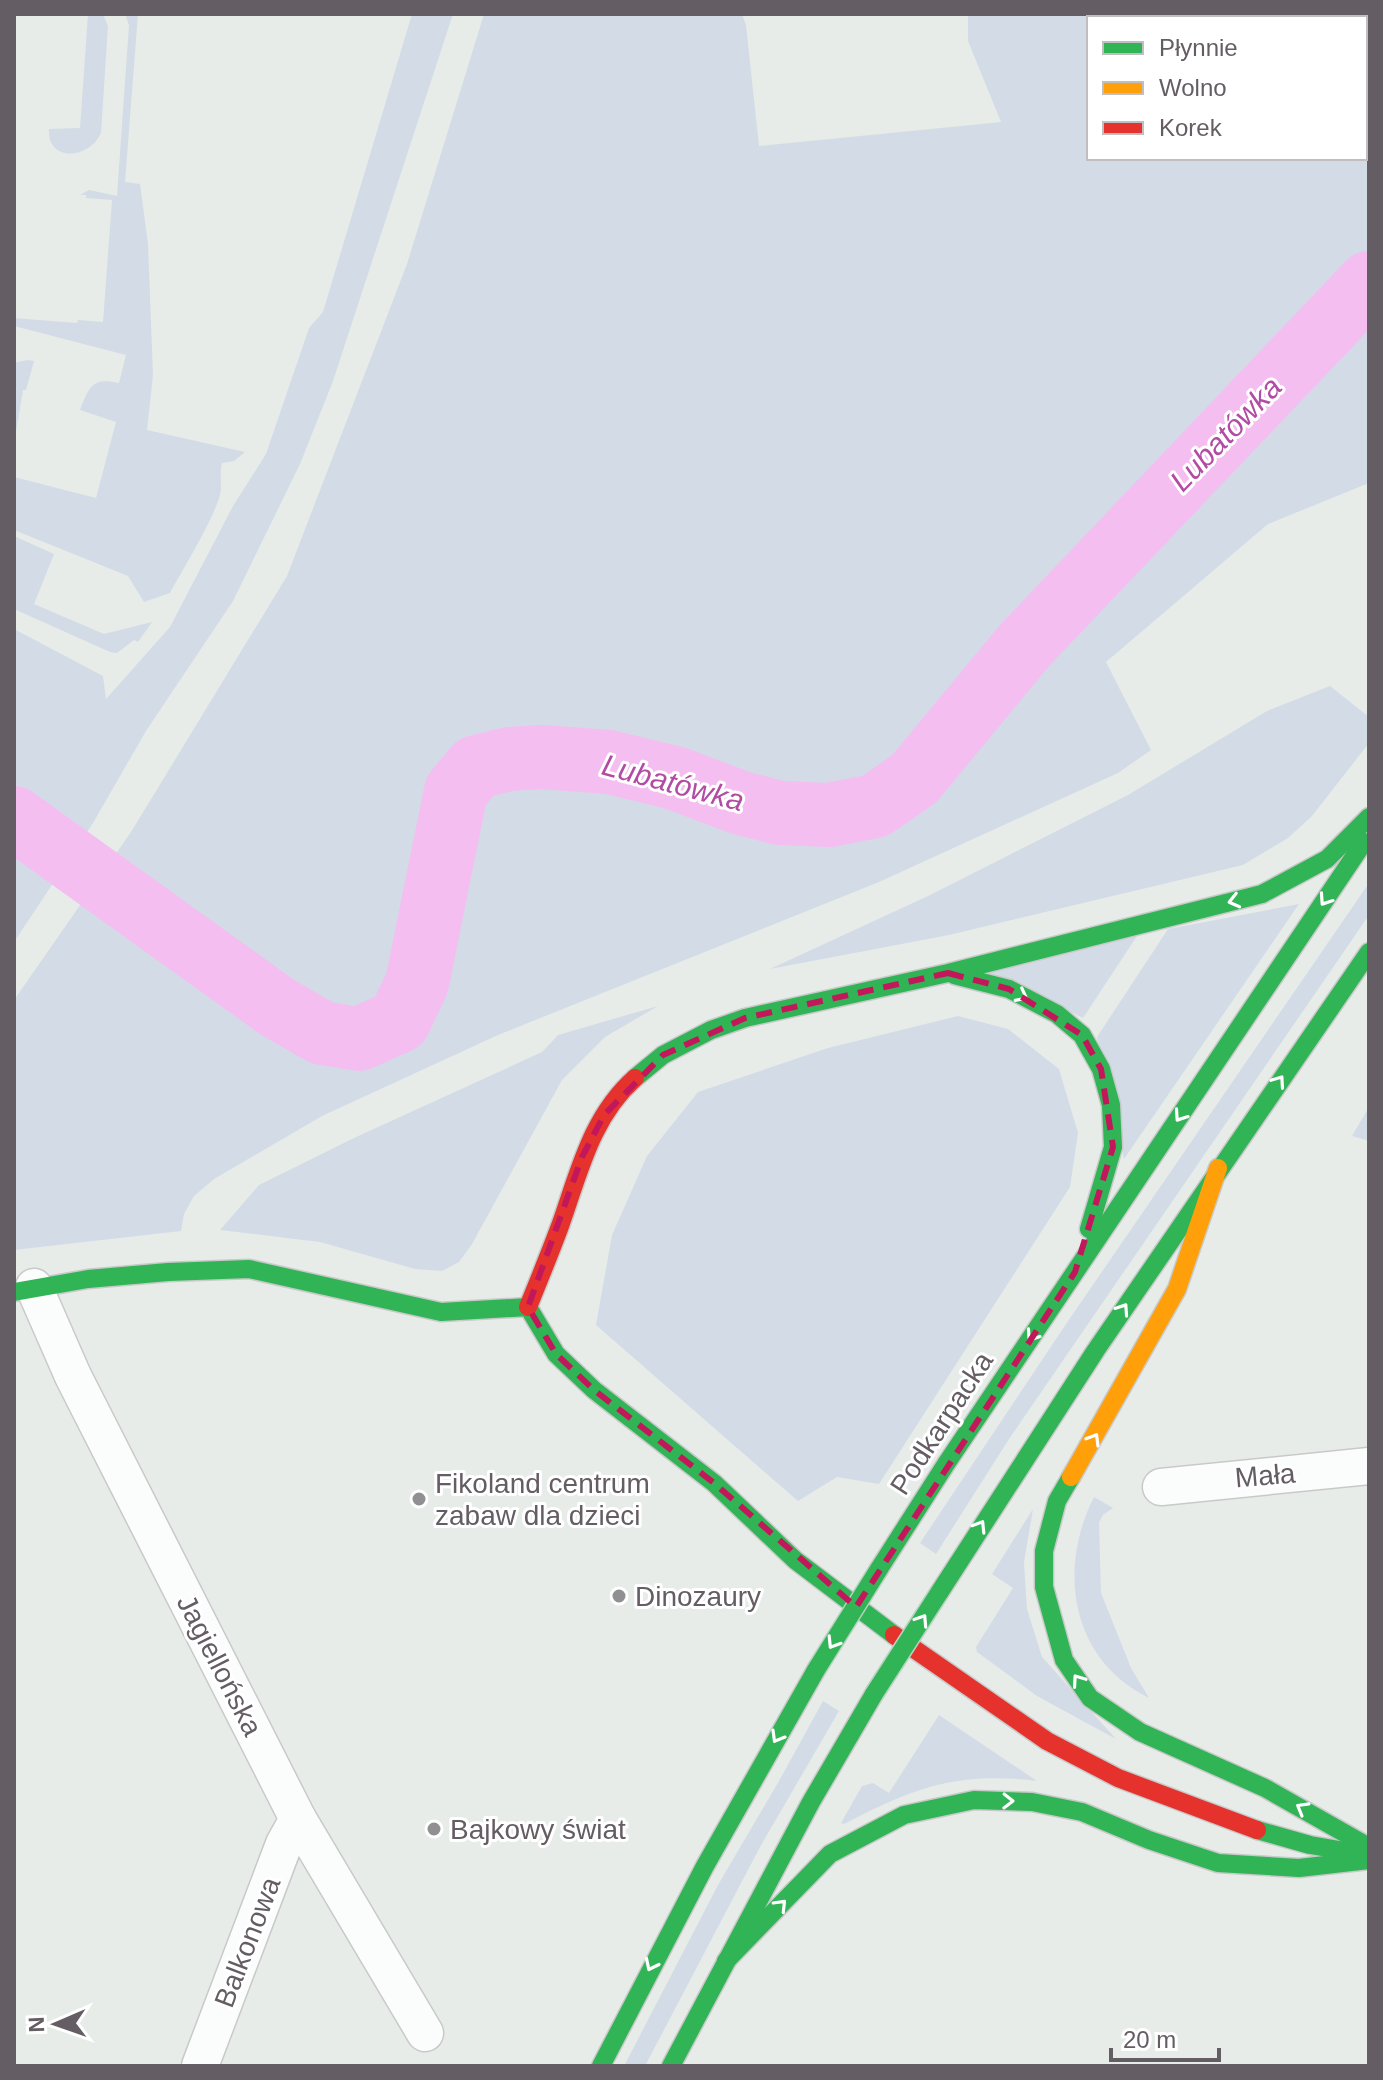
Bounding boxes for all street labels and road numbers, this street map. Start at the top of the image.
street label: Podkarpacka [884,1346,999,1500]
street label: Mała [1233,1457,1297,1494]
street label: Jagiellońska [171,1590,269,1741]
street label: Balkonowa [208,1872,287,2012]

